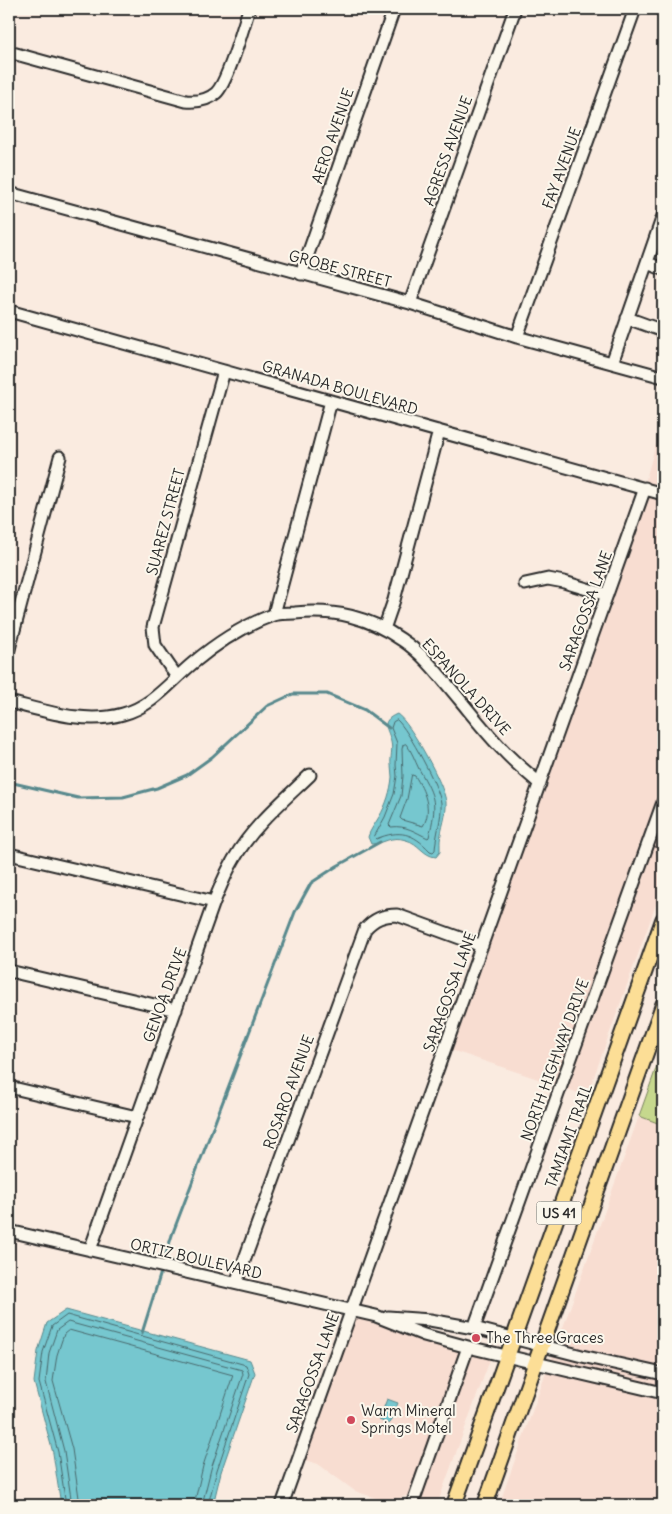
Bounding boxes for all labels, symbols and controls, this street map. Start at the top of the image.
street label: AERO AVENUE [307,85,358,186]
street label: AGRESS AVENUE [419,93,476,208]
street label: FAY AVENUE [538,124,585,211]
street label: GROBE STREET [287,246,394,291]
street label: GRANADA BOULEVARD [260,356,420,419]
street label: SUAREZ STREET [142,466,189,577]
street label: SARAGOSSA LANE [555,548,616,673]
street label: ESPANOLA DRIVE [418,634,515,739]
street label: SARAGOSSA LANE [419,929,480,1054]
street label: GENOA DRIVE [139,945,191,1045]
street label: NORTH HIGHWAY DRIVE [516,976,593,1143]
street label: ROSARO AVENUE [259,1032,318,1152]
street label: TAMIAMI TRAIL [541,1081,596,1190]
road number: US 41 [536,1202,582,1224]
street label: ORTIZ BOULEVARD [128,1234,264,1283]
street label: SARAGOSSA LANE [282,1310,343,1435]
place label: The Three Graces [486,1328,604,1347]
marker: The Three Graces [470,1332,482,1344]
place label: Warm Mineral Springs Motel [361,1401,456,1437]
marker: Warm Mineral Springs Motel [345,1414,357,1426]

